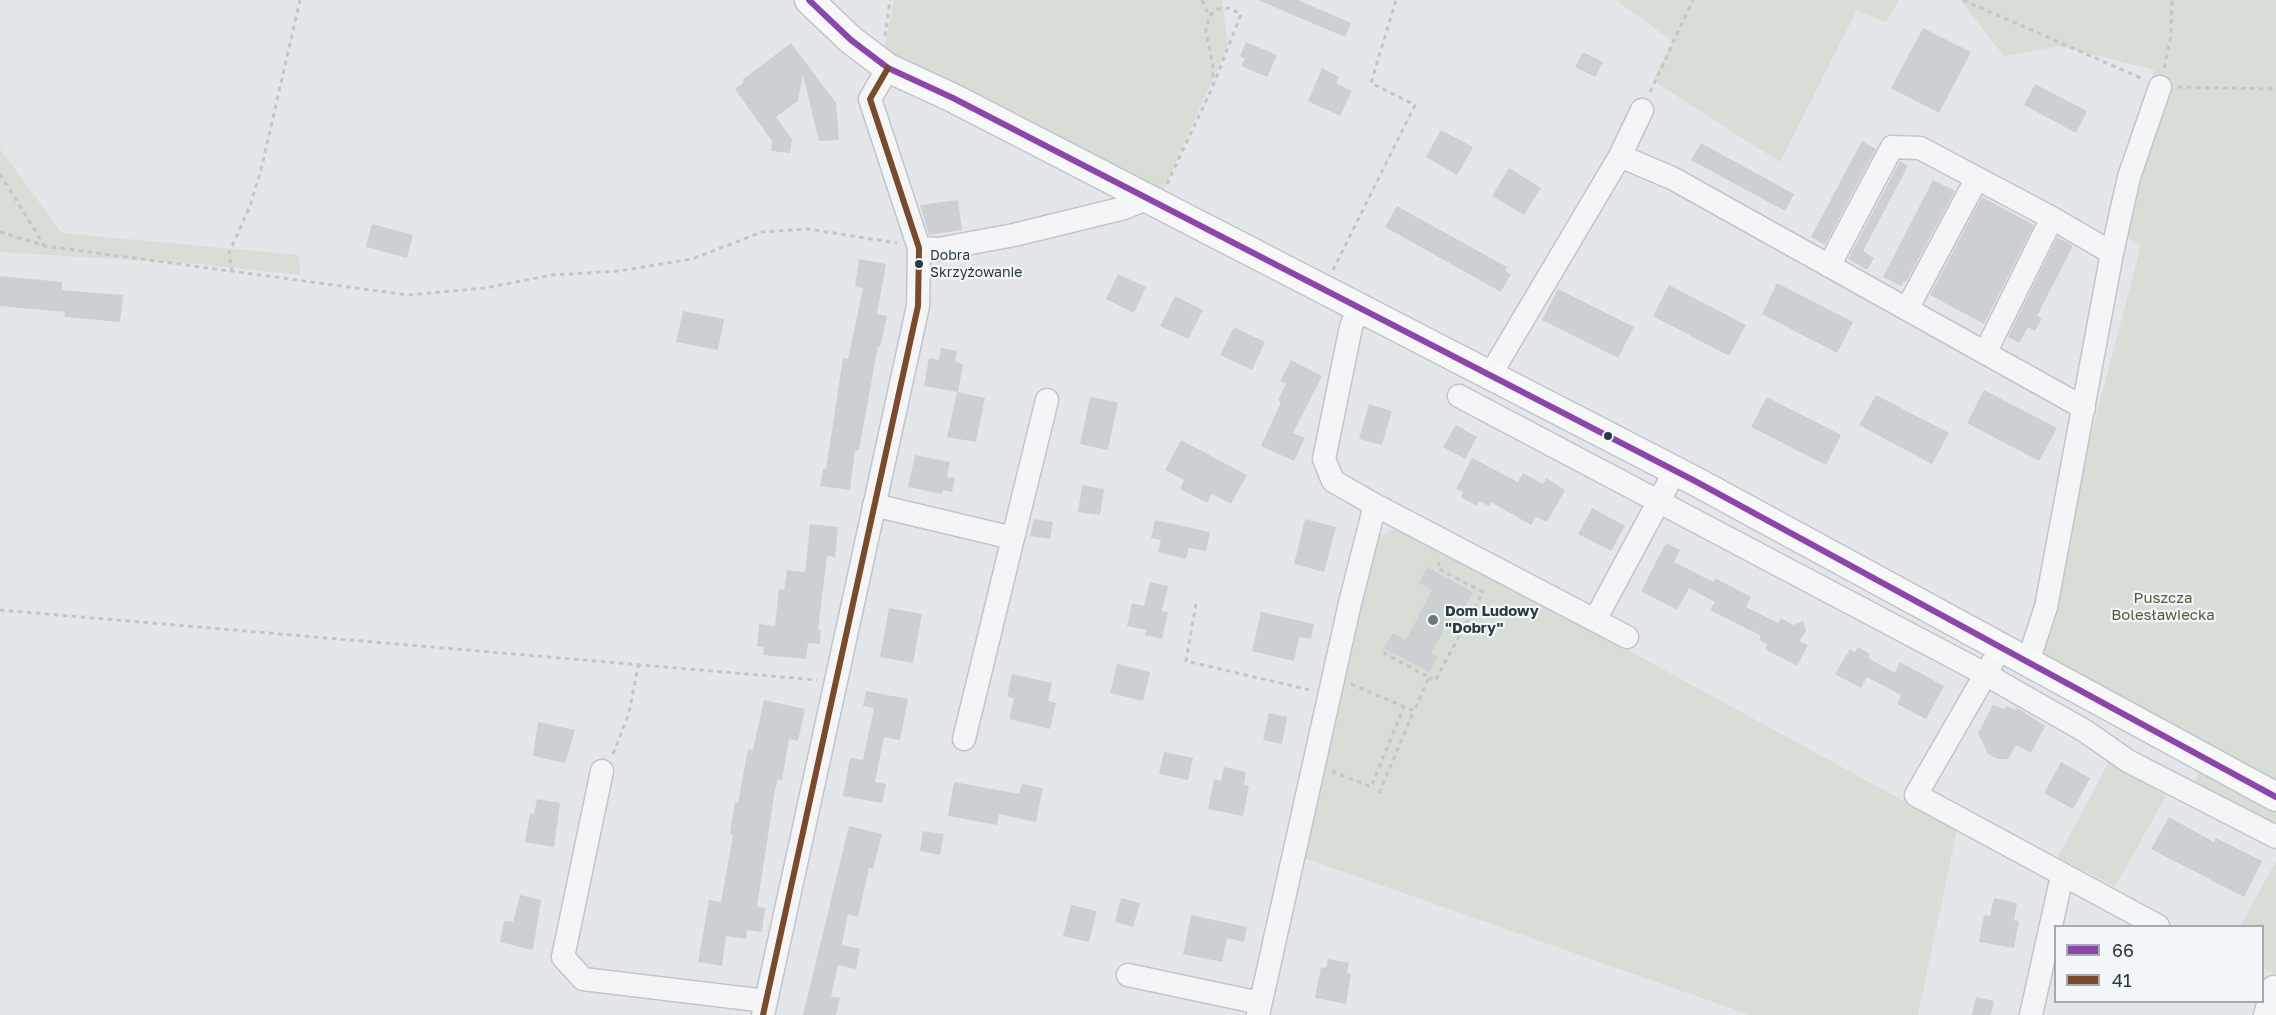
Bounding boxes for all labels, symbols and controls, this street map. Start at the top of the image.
place label: Dobra Skrzyżowanie [930,248,1022,280]
marker: Dobra Skrzyżowanie [913,258,925,270]
unlabelled marker [1602,430,1614,442]
park label: Puszcza Bolesławiecka [2111,589,2215,624]
place label: Dom Ludowy "Dobry" [1445,602,1539,637]
marker: Dom Ludowy "Dobry" [1426,613,1440,627]
legend [2054,925,2264,1003]
text: 66 [2112,939,2134,961]
text: 41 [2112,969,2132,991]

